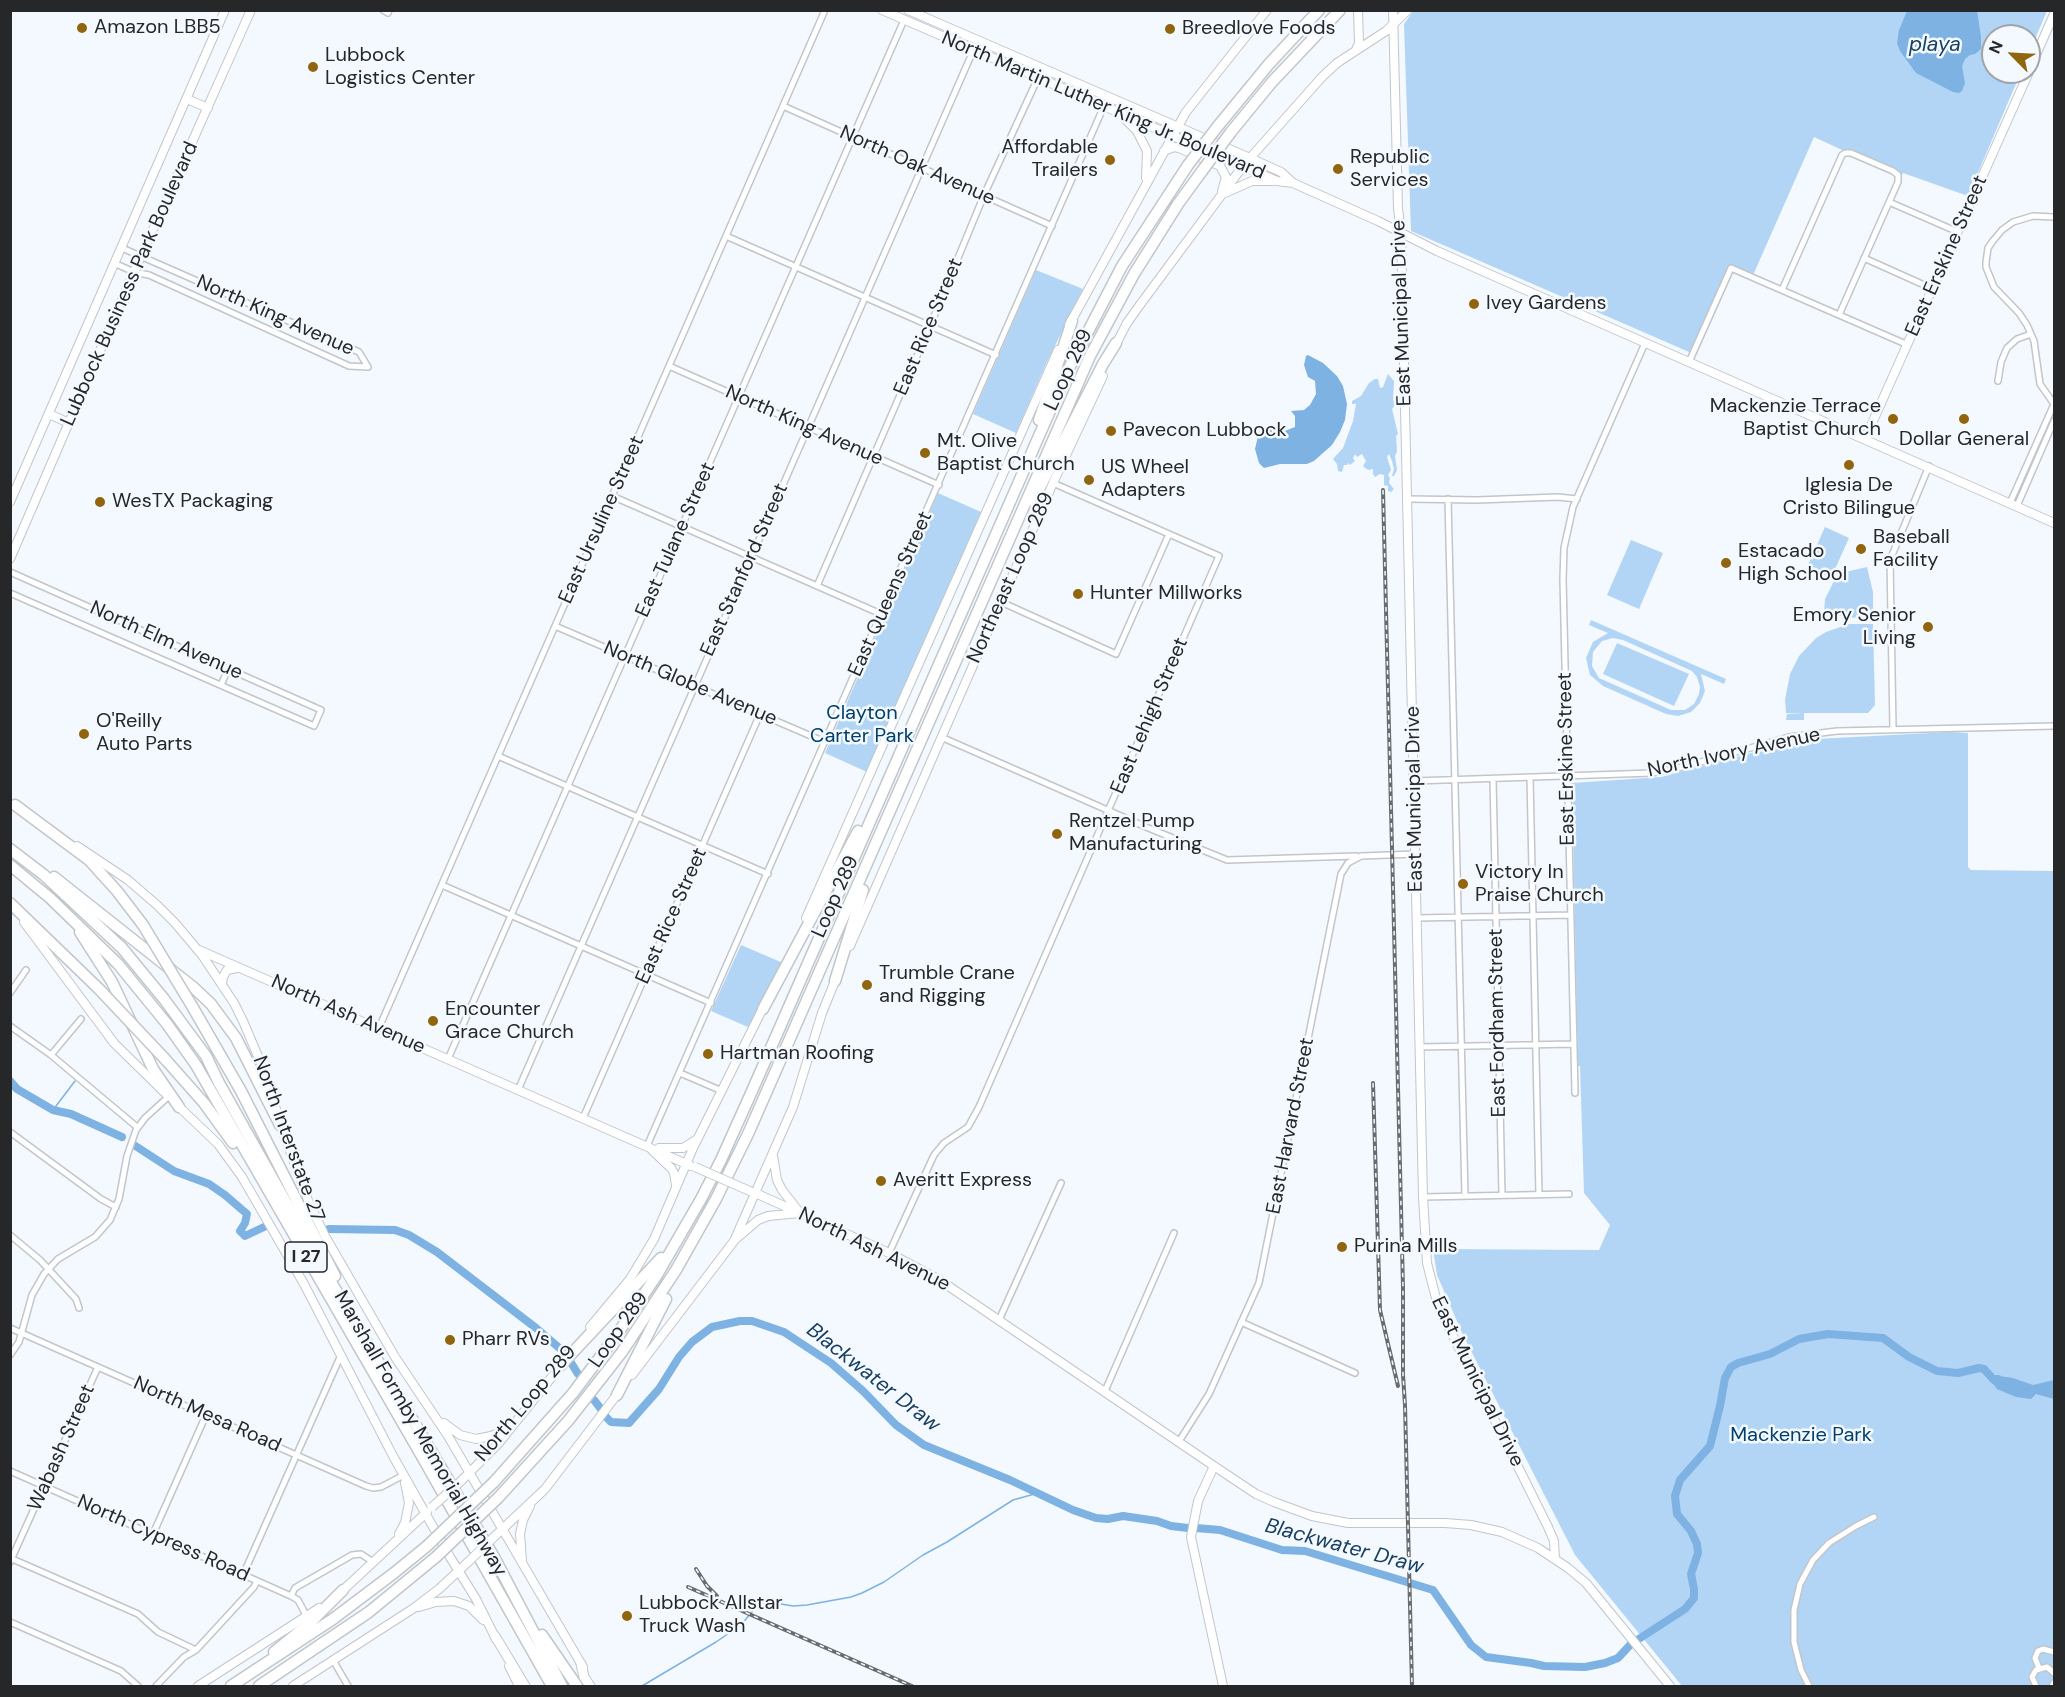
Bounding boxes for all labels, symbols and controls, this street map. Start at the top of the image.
place label: Amazon LBB5 [94,16,221,40]
place label: Breedlove Foods [1182,17,1335,41]
marker: Amazon LBB5 [75,21,89,35]
marker: Breedlove Foods [1163,22,1177,36]
north arrow [1981,24,2041,84]
street label: North Martin Luther King Jr. Boulevard [938,27,1268,185]
water label: playa [1909,32,1961,58]
text: N [1984,38,2008,57]
place label: Lubbock Logistics Center [325,44,475,91]
marker: Lubbock Logistics Center [306,60,320,74]
street label: North Oak Avenue [836,121,998,211]
place label: Affordable Trailers [1001,136,1098,183]
street label: Lubbock Business Park Boulevard [56,138,204,430]
place label: Republic Services [1350,146,1430,193]
marker: Affordable Trailers [1103,153,1117,167]
marker: Republic Services [1331,162,1345,176]
street label: East Erskine Street [1901,172,1993,340]
street label: East Municipal Drive [1387,219,1417,407]
street label: East Rice Street [889,255,969,399]
street label: North King Avenue [192,270,358,362]
place label: Ivey Gardens [1486,292,1607,316]
marker: Ivey Gardens [1467,297,1481,311]
street label: Loop 289 [1040,326,1098,414]
street label: North King Avenue [721,380,887,472]
place label: Mackenzie Terrace Baptist Church [1710,395,1881,442]
marker: Mackenzie Terrace Baptist Church [1886,412,1900,426]
marker: Dollar General [1957,412,1971,426]
place label: Pavecon Lubbock [1123,419,1287,443]
marker: Pavecon Lubbock [1104,424,1118,438]
place label: Dollar General [1899,428,2029,452]
place label: Mt. Olive Baptist Church [937,430,1075,477]
street label: East Ursuline Street [554,432,650,608]
marker: Mt. Olive Baptist Church [918,446,932,460]
place label: US Wheel Adapters [1101,456,1189,503]
marker: Iglesia De Cristo Bilingue [1842,458,1856,472]
street label: East Tulane Street [631,459,721,621]
marker: US Wheel Adapters [1082,473,1096,487]
place label: Iglesia De Cristo Bilingue [1783,474,1915,521]
street label: East Stanford Street [696,480,794,660]
street label: Northeast Loop 289 [963,489,1059,667]
place label: WesTX Packaging [112,490,273,514]
marker: WesTX Packaging [93,495,107,509]
street label: East Queens Street [844,508,938,680]
place label: Baseball Facility [1873,526,1950,573]
place label: Estacado High School [1738,540,1847,587]
marker: Baseball Facility [1854,542,1868,556]
marker: Estacado High School [1719,556,1733,570]
place label: Hunter Millworks [1090,582,1242,606]
marker: Hunter Millworks [1071,587,1085,601]
street label: North Elm Avenue [86,597,246,685]
place label: Emory Senior Living [1793,604,1916,651]
marker: Emory Senior Living [1921,620,1935,634]
street label: East Lehigh Street [1106,634,1194,798]
street label: North Globe Avenue [600,637,780,731]
street label: East Erskine Street [1553,672,1581,846]
park label: Clayton Carter Park [810,702,914,749]
street label: East Municipal Drive [1401,706,1429,892]
place label: O'Reilly Auto Parts [96,710,193,757]
street label: North Ivory Avenue [1645,723,1823,783]
marker: O'Reilly Auto Parts [77,727,91,741]
place label: Rentzel Pump Manufacturing [1069,810,1202,857]
marker: Rentzel Pump Manufacturing [1050,827,1064,841]
street label: East Rice Street [631,844,713,988]
street label: Loop 289 [807,852,865,942]
place label: Victory In Praise Church [1475,861,1604,908]
marker: Victory In Praise Church [1456,877,1470,891]
street label: East Fordham Street [1484,928,1512,1118]
place label: Trumble Crane and Rigging [879,962,1015,1009]
street label: North Ash Avenue [267,970,429,1060]
marker: Trumble Crane and Rigging [860,978,874,992]
place label: Encounter Grace Church [445,998,574,1045]
marker: Encounter Grace Church [426,1014,440,1028]
street label: East Harvard Street [1262,1036,1320,1216]
place label: Hartman Roofing [720,1042,874,1066]
marker: Hartman Roofing [701,1047,715,1061]
street label: North Interstate 27 [247,1053,329,1225]
place label: Averitt Express [893,1169,1032,1193]
marker: Averitt Express [874,1174,888,1188]
street label: North Ash Avenue [794,1203,954,1297]
place label: Purina Mills [1354,1235,1458,1259]
marker: Purina Mills [1335,1240,1349,1254]
road number: I 27 [285,1242,327,1272]
street label: Marshall Formby Memorial Highway [328,1287,512,1581]
street label: Loop 289 [584,1287,654,1373]
street label: East Municipal Drive [1425,1293,1529,1471]
water label: Blackwater Draw [801,1318,945,1438]
place label: Pharr RVs [462,1328,550,1352]
marker: Pharr RVs [443,1333,457,1347]
street label: North Loop 289 [470,1341,582,1467]
street label: North Mesa Road [130,1372,284,1458]
street label: Wabash Street [23,1381,101,1515]
park label: Mackenzie Park [1730,1424,1872,1448]
street label: North Cypress Road [73,1490,253,1588]
water label: Blackwater Draw [1262,1514,1426,1580]
place label: Lubbock Allstar Truck Wash [639,1592,783,1639]
marker: Lubbock Allstar Truck Wash [620,1609,634,1623]

